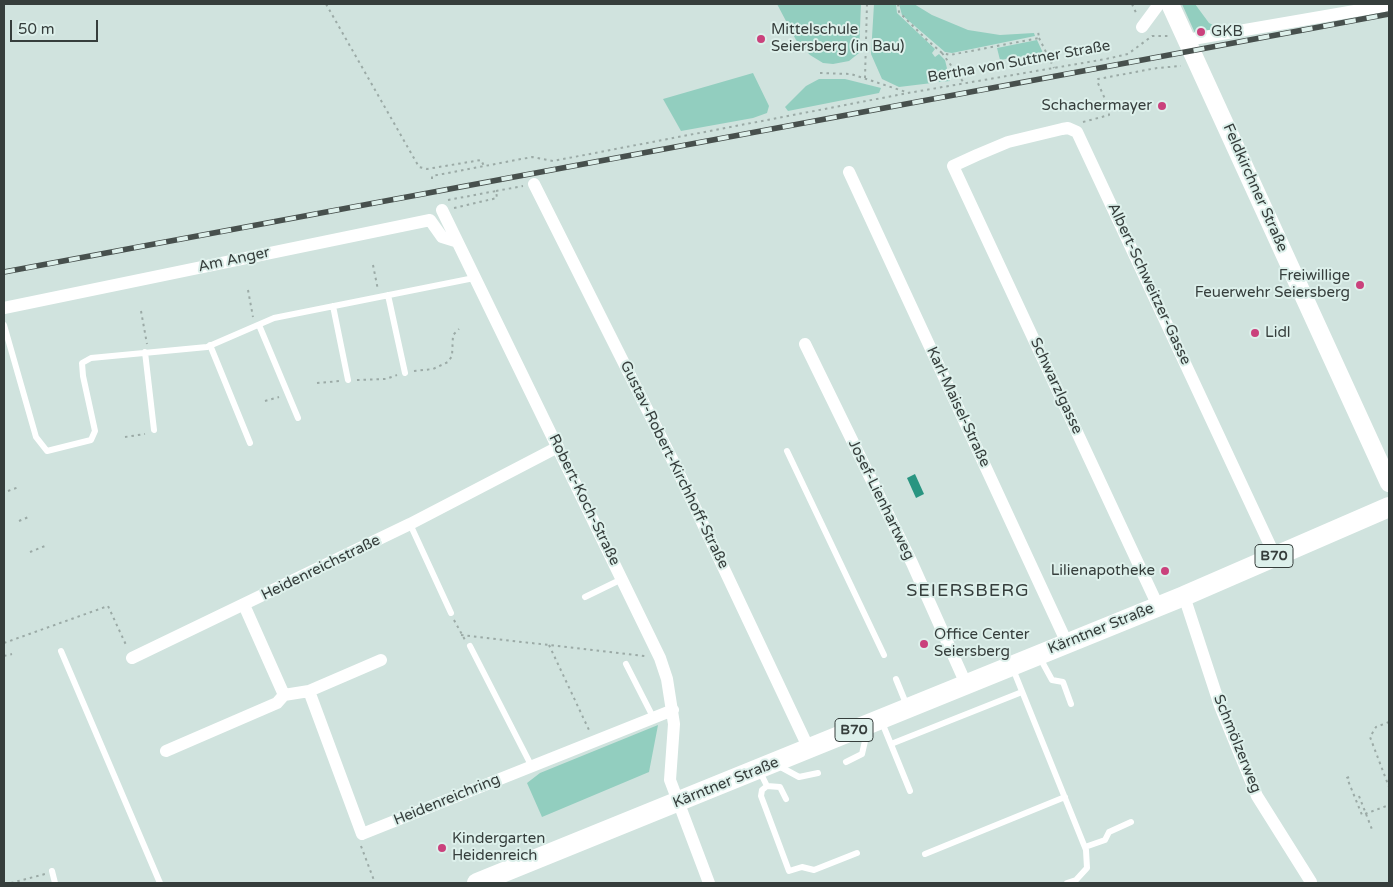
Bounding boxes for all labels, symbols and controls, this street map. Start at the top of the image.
scale bar [12,10,100,42]
text: 50 m [18,20,55,38]
place label: Mittelschule Seiersberg (in Bau) [771,21,904,56]
place label: GKB [1211,23,1243,41]
marker: GKB [1195,26,1207,38]
marker: Mittelschule Seiersberg (in Bau) [755,33,767,45]
street label: Bertha von Suttner Straße [926,37,1112,87]
place label: Schachermayer [1042,97,1152,115]
marker: Schachermayer [1156,100,1168,112]
street label: Feldkirchner Straße [1219,121,1291,255]
street label: Albert-Schweitzer-Gasse [1104,200,1194,368]
street label: Am Anger [197,244,271,276]
place label: Freiwillige Feuerwehr Seiersberg [1195,267,1350,302]
marker: Freiwillige Feuerwehr Seiersberg [1354,279,1366,291]
place label: Lidl [1265,324,1291,342]
marker: Lidl [1249,327,1261,339]
street label: Schwarzlgasse [1026,335,1086,437]
street label: Karl-Maisel-Straße [922,344,994,470]
street label: Gustav-Robert-Kirchhoff-Straße [616,358,732,572]
street label: Robert-Koch-Straße [544,431,624,569]
street label: Josef-Lienhartweg [844,437,918,563]
street label: Heidenreichstraße [259,531,383,605]
road number: B70 [1255,544,1293,568]
place label: Lilienapotheke [1051,562,1155,580]
marker: Lilienapotheke [1159,565,1171,577]
district label: SEIERSBERG [905,580,1031,602]
street label: Kärntner Straße [1045,600,1157,658]
place label: Office Center Seiersberg [934,626,1029,661]
marker: Office Center Seiersberg [918,638,930,650]
street label: Schmölzerweg [1209,692,1265,796]
road number: B70 [835,718,873,742]
street label: Kärntner Straße [670,754,782,812]
street label: Heidenreichring [391,770,503,830]
place label: Kindergarten Heidenreich [452,830,545,865]
marker: Kindergarten Heidenreich [436,842,448,854]

